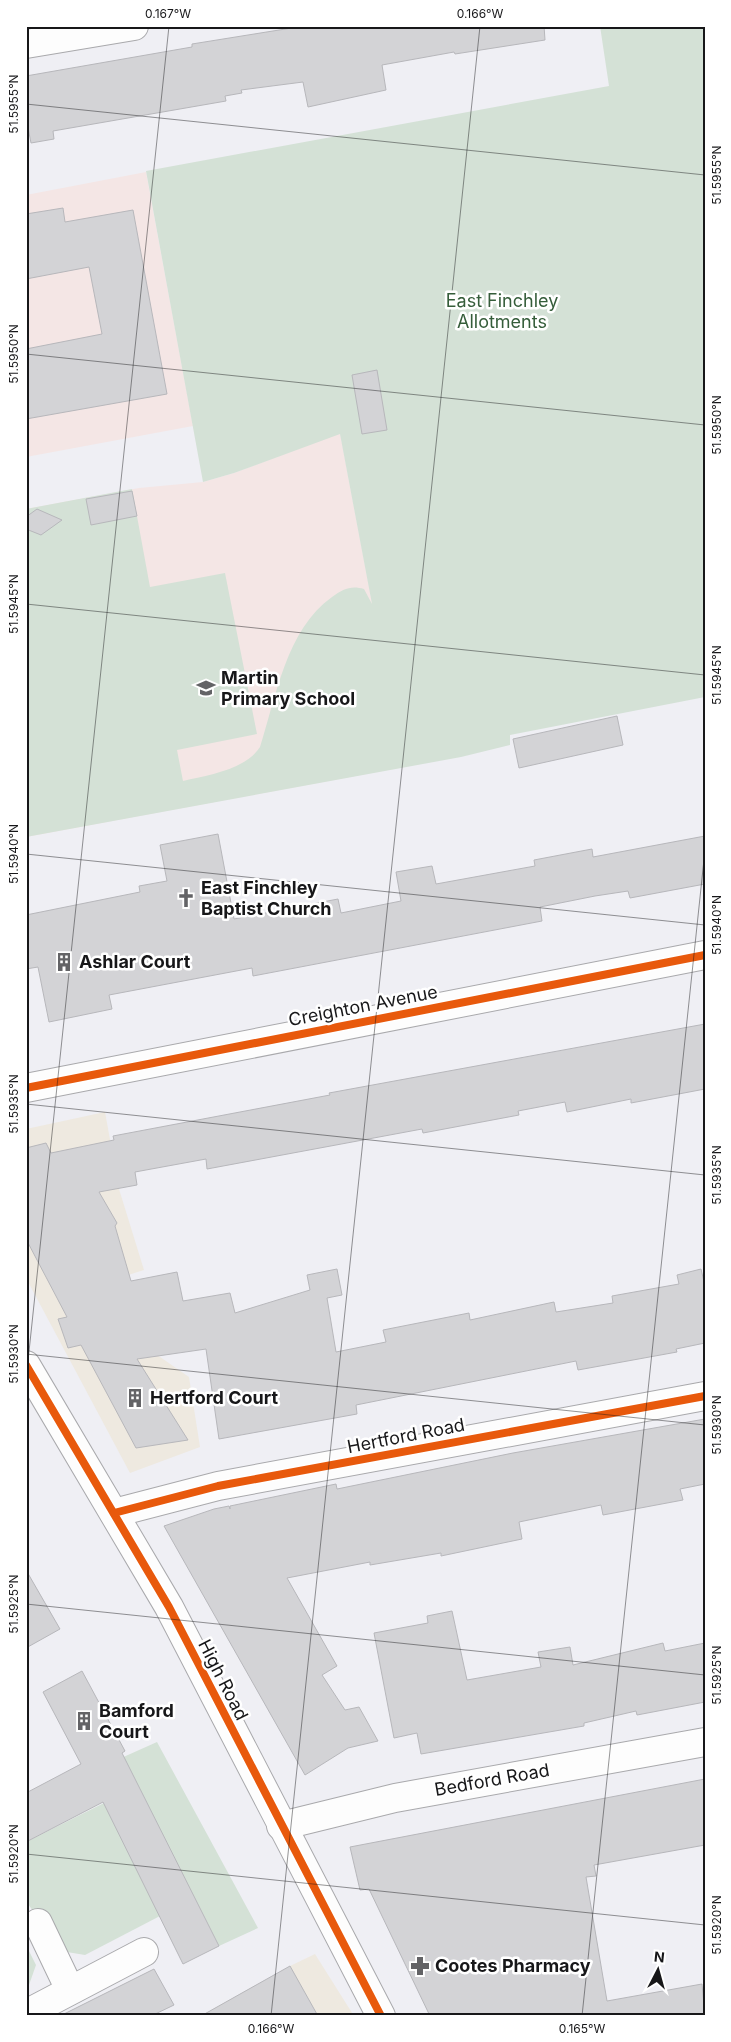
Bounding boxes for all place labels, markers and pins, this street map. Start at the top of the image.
place label: Martin Primary School [221,667,355,709]
school or university icon: Martin Primary School [195,677,217,699]
place label: East Finchley Baptist Church [201,877,332,919]
church icon: East Finchley Baptist Church [175,887,197,909]
building icon: Ashlar Court [53,951,75,973]
place label: Ashlar Court [79,951,191,972]
building icon: Hertford Court [124,1387,146,1409]
place label: Hertford Court [150,1387,278,1408]
place label: Bamford Court [99,1700,174,1742]
building icon: Bamford Court [73,1710,95,1732]
pharmacy icon: Cootes Pharmacy [409,1955,431,1977]
place label: Cootes Pharmacy [435,1955,591,1976]

